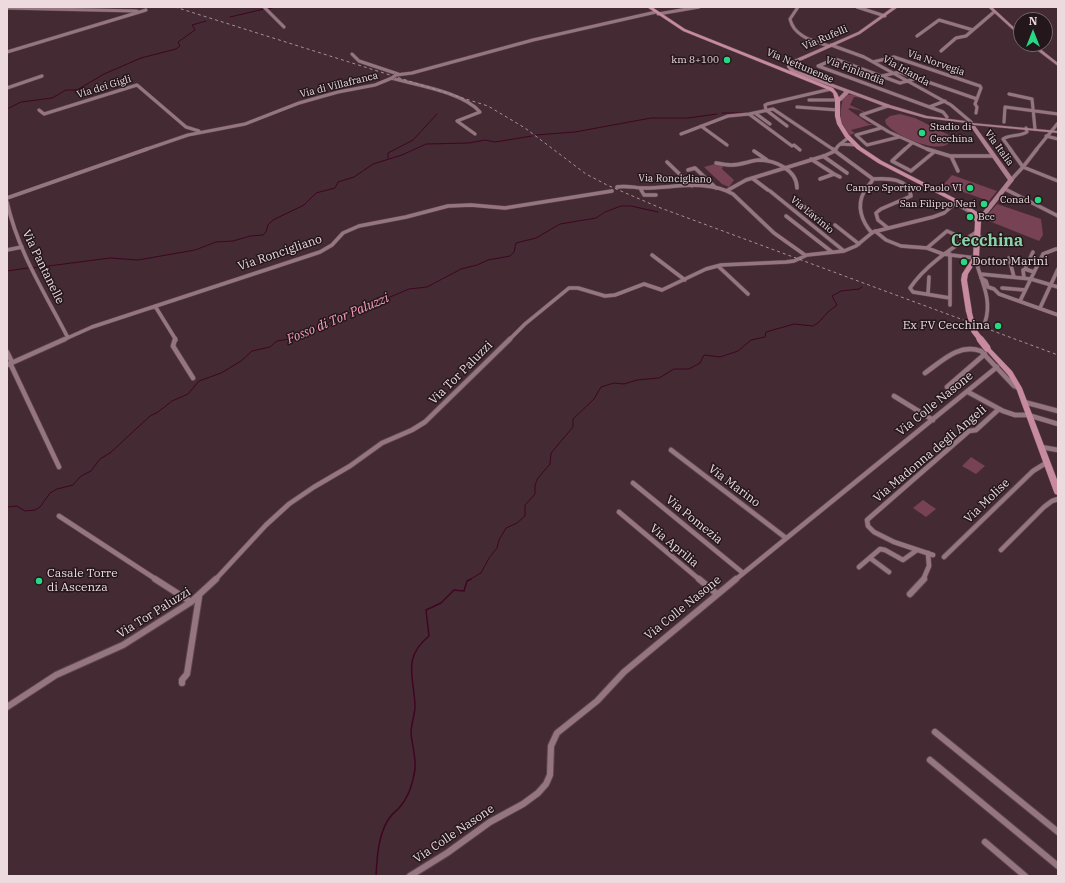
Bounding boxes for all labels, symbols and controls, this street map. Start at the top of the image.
north arrow [1013,12,1053,52]
text: N [1029,14,1037,28]
street label: Via Rufelli [801,23,849,53]
street label: Via Nettunense [765,46,835,86]
street label: Via Norvegia [906,48,966,78]
street label: Via Irlanda [881,53,931,89]
place label: km 8+100 [671,54,719,66]
street label: Via Finlandia [824,54,886,88]
marker: km 8+100 [722,55,732,65]
street label: Via di Villafranca [299,69,379,101]
street label: Via dei Gigli [75,73,133,101]
place label: Stadio di Cecchina [930,121,973,144]
marker: Stadio di Cecchina [917,128,927,138]
street label: Via Italia [982,128,1016,168]
street label: Via Roncigliano [638,172,712,186]
place label: Campo Sportivo Paolo VI [846,182,962,194]
marker: Campo Sportivo Paolo VI [965,183,975,193]
street label: Via Lavinio [788,194,836,236]
place label: Conad [1000,194,1030,206]
marker: Conad [1033,195,1043,205]
place label: San Filippo Neri [900,198,976,210]
marker: San Filippo Neri [979,199,989,209]
place label: Bcc [978,211,995,223]
marker: Bcc [965,212,975,222]
street label: Via Pantanelle [19,227,67,307]
district label: Cecchina [951,231,1023,251]
street label: Via Roncigliano [236,232,324,274]
place label: Dottor Marini [972,255,1048,269]
marker: Dottor Marini [959,257,969,267]
water label: Fosso di Tor Paluzzi [285,290,391,348]
place label: Ex FV Cecchina [903,319,990,333]
marker: Ex FV Cecchina [993,321,1003,331]
street label: Via Tor Paluzzi [426,338,496,408]
street label: Via Colle Nasone [894,369,976,439]
street label: Via Madonna degli Angeli [871,402,989,506]
street label: Via Marino [705,462,763,510]
street label: Via Molise [961,476,1013,526]
street label: Via Pomezia [663,493,725,547]
street label: Via Aprilia [647,521,701,571]
place label: Casale Torre di Ascenza [47,567,118,595]
street label: Via Colle Nasone [642,573,724,643]
marker: Casale Torre di Ascenza [34,576,44,586]
street label: Via Tor Paluzzi [115,585,193,641]
street label: Via Colle Nasone [411,802,497,866]

